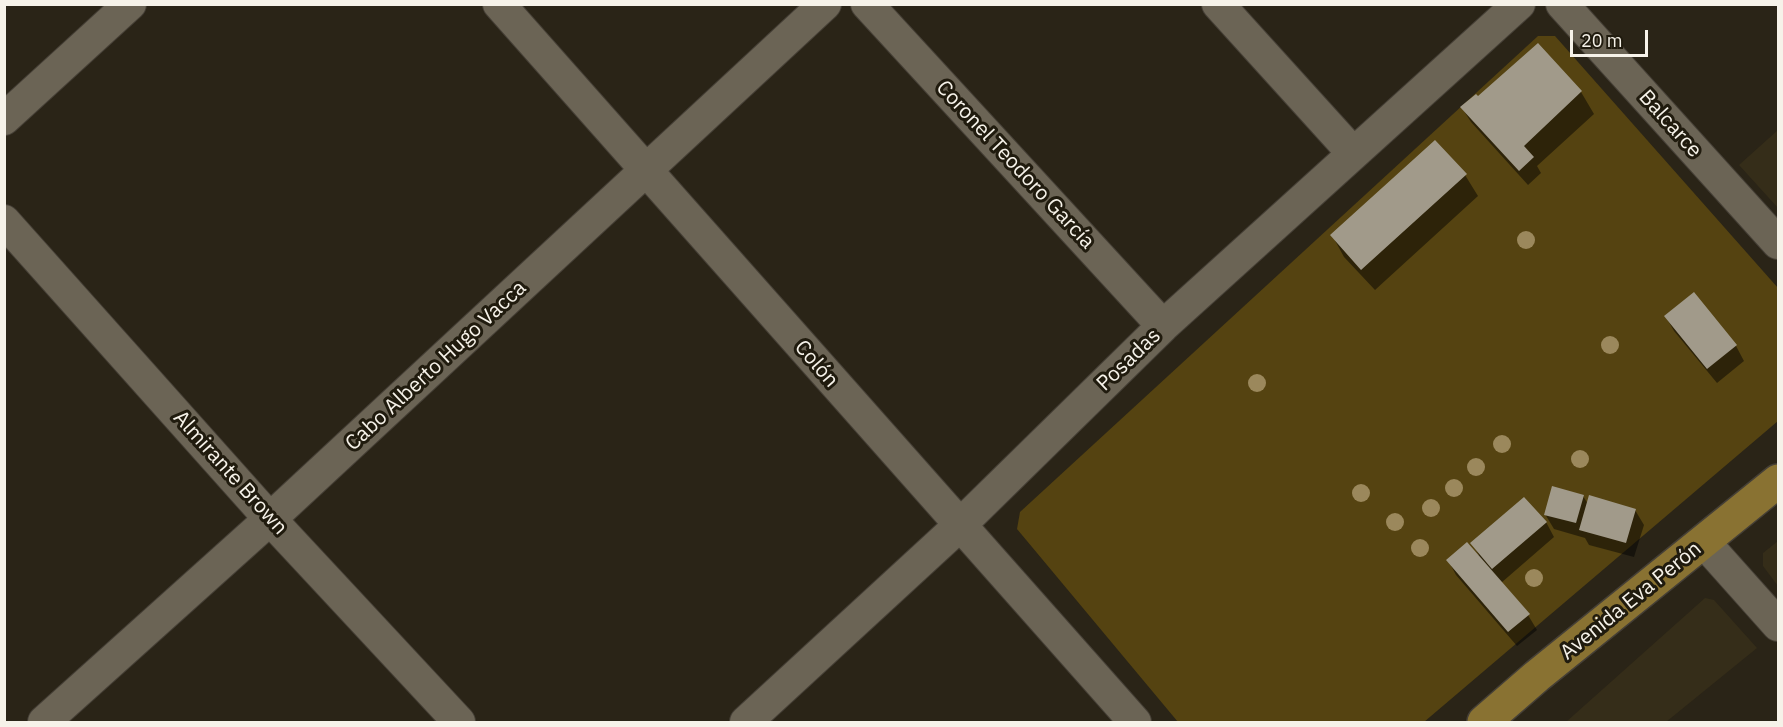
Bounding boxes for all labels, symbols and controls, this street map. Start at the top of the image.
scale bar [1573,18,1651,56]
text: 20 m [1581,29,1623,52]
street label: Coronel Teodoro García [930,76,1100,254]
street label: Balcarce [1633,85,1707,163]
street label: Cabo Alberto Hugo Vacca [340,276,532,456]
street label: Posadas [1092,323,1166,397]
street label: Colón [789,335,843,393]
street label: Almirante Brown [168,406,292,540]
street label: Avenida Eva Perón [1555,536,1707,666]

